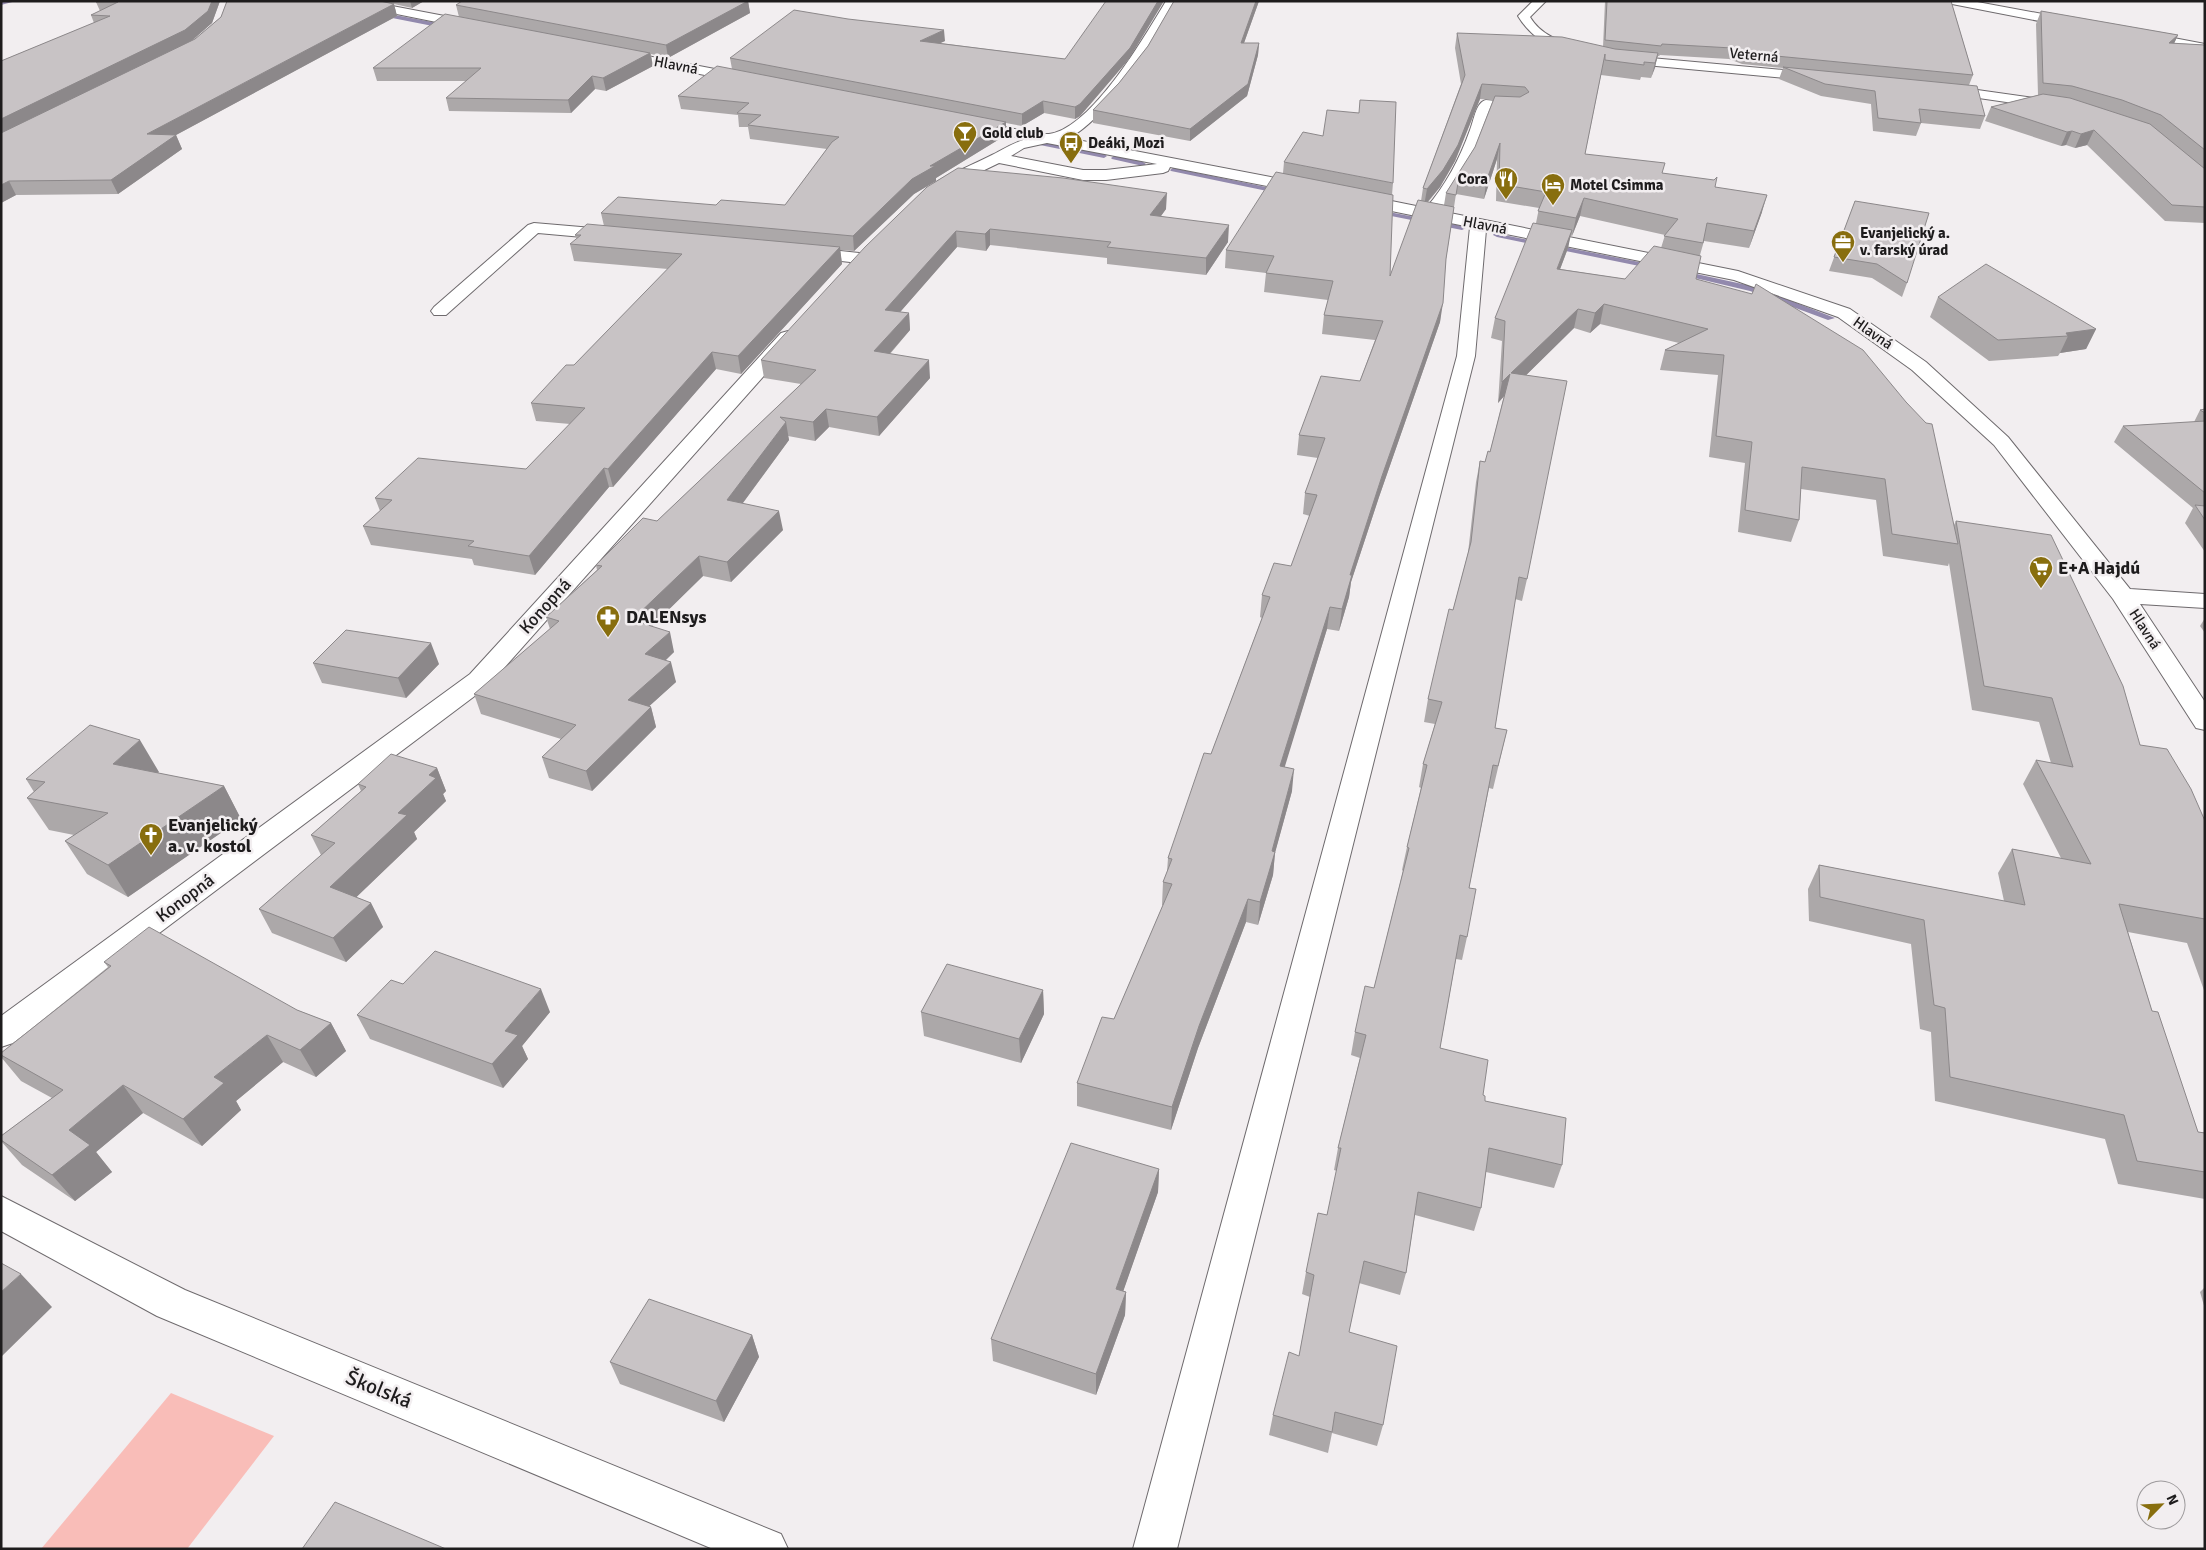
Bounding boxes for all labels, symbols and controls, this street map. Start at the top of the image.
street label: Veterná [1729,44,1779,66]
street label: Hlavná [652,52,700,78]
bar icon: Gold club [952,120,978,154]
place label: Gold club [982,124,1044,142]
bus stop icon: Deáki, Mozi [1058,130,1084,164]
place label: Deáki, Mozi [1088,134,1165,152]
restaurant icon: Cora [1493,166,1519,200]
place label: Cora [1458,170,1488,188]
hotel icon: Motel Csimma [1540,172,1566,206]
place label: Motel Csimma [1570,176,1664,194]
street label: Hlavná [1461,212,1509,238]
place label: Evanjelický a. v. farský úrad [1859,224,1950,259]
office icon: Evanjelický a. v. farský úrad [1830,229,1856,263]
street label: Hlavná [1850,313,1896,353]
supermarket icon: E+A Hajdú [2028,555,2054,589]
place label: E+A Hajdú [2058,557,2140,579]
street label: Konopná [514,574,576,638]
pharmacy icon: DALENsys [595,604,621,638]
street label: Hlavná [2125,605,2165,653]
place label: DALENsys [626,606,706,628]
place label: Evanjelický a. v. kostol [168,814,258,857]
church icon: Evanjelický a. v. kostol [138,822,164,856]
street label: Konopná [151,869,219,927]
street label: Školská [342,1364,416,1414]
north arrow [2136,1480,2186,1530]
text: N [2163,1492,2182,1508]

